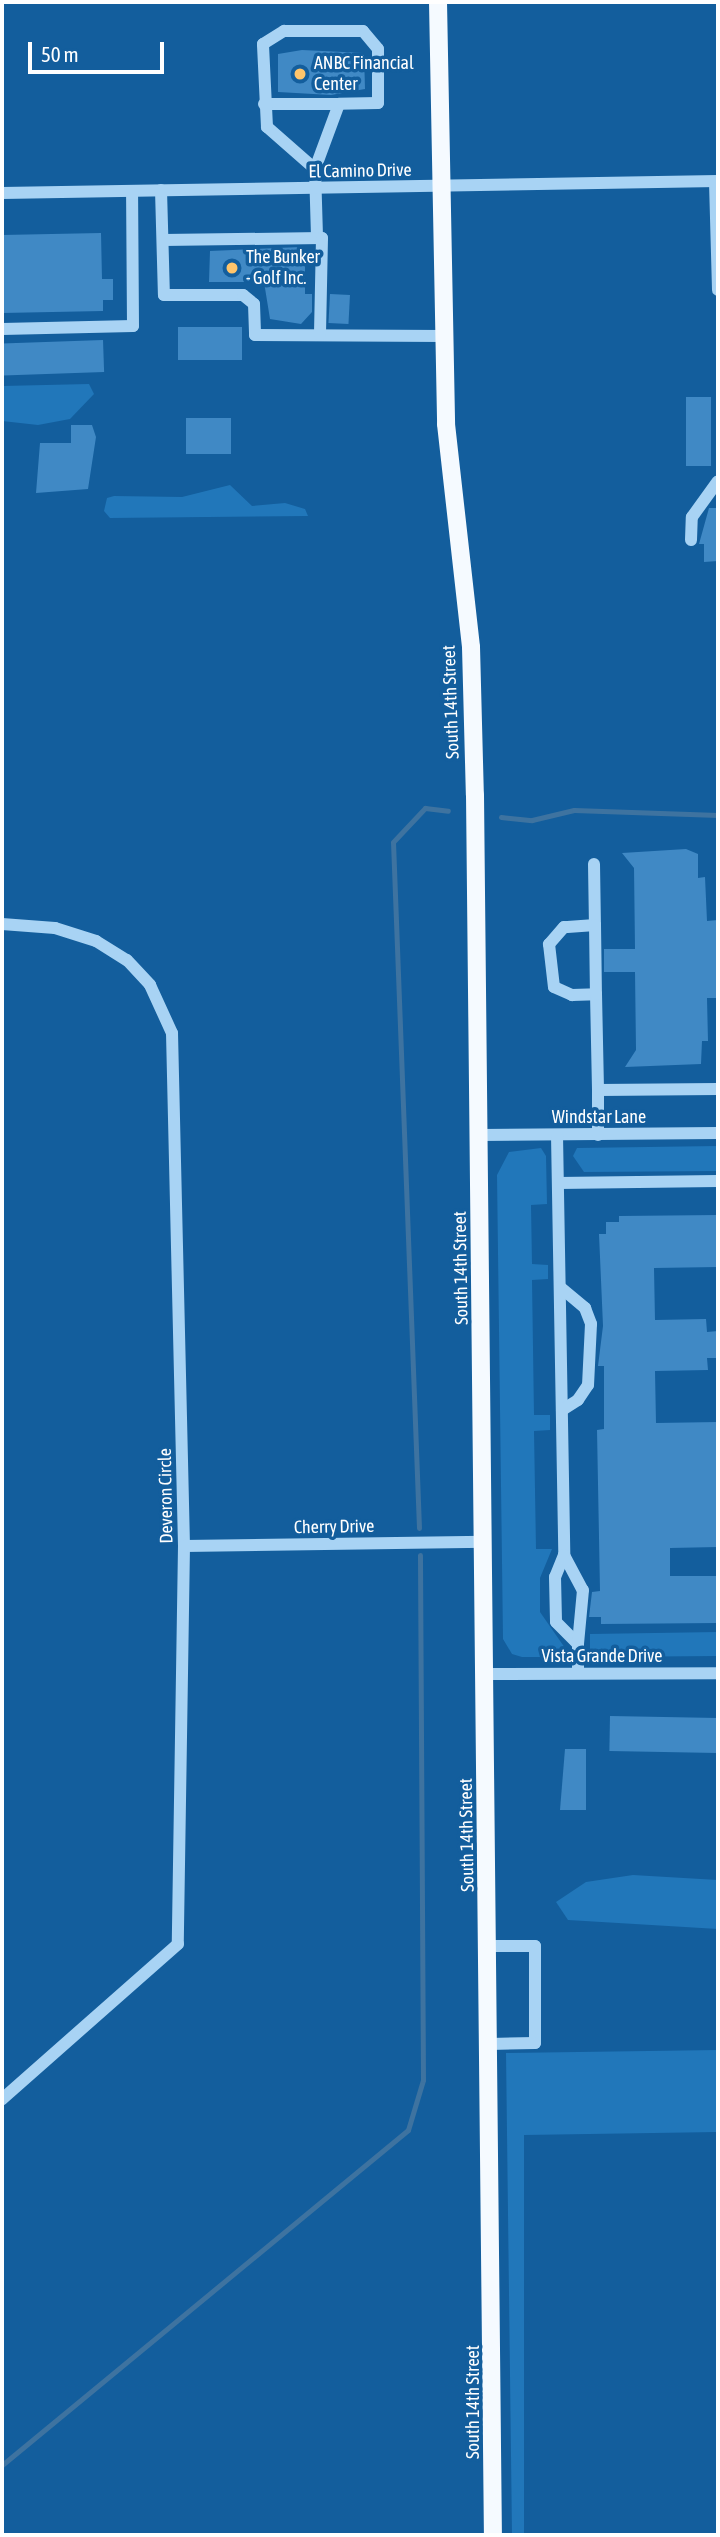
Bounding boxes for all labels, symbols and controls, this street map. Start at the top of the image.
scale bar [32,28,168,72]
text: 50 m [41,42,79,66]
place label: ANBC Financial Center [314,53,414,96]
marker: ANBC Financial Center [292,66,308,82]
street label: El Camino Drive [308,159,412,183]
place label: The Bunker - Golf Inc. [246,247,320,290]
marker: The Bunker - Golf Inc. [224,260,240,276]
street label: South 14th Street [438,645,464,759]
street label: Windstar Lane [552,1106,646,1128]
street label: South 14th Street [449,1211,473,1325]
street label: Deveron Circle [154,1448,178,1544]
street label: Cherry Drive [294,1515,374,1539]
street label: Vista Grande Drive [541,1645,663,1667]
street label: South 14th Street [455,1778,479,1892]
street label: South 14th Street [462,2345,484,2459]

